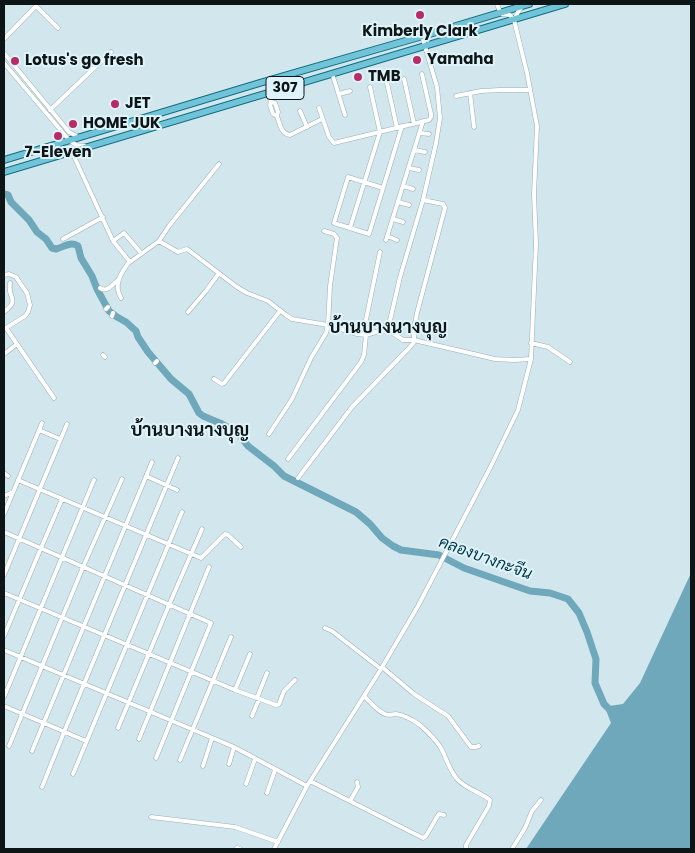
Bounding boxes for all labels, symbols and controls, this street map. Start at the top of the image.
marker: Kimberly Clark [414,9,426,21]
place label: Kimberly Clark [362,23,478,41]
place label: Yamaha [427,51,494,69]
place label: Lotus's go fresh [25,52,144,70]
marker: Yamaha [411,54,423,66]
marker: Lotus's go fresh [9,55,21,67]
place label: TMB [368,68,401,86]
marker: TMB [352,71,364,83]
road number: 307 [266,76,304,100]
place label: JET [125,95,151,113]
marker: JET [109,98,121,110]
place label: HOME JUK [83,115,161,133]
marker: HOME JUK [67,118,79,130]
marker: 7-Eleven [52,130,64,142]
place label: 7-Eleven [24,144,92,162]
district label: บ้านบางนางบุญ [329,317,447,339]
district label: บ้านบางนางบุญ [131,420,249,442]
water label: คลองบางกะจีน [436,533,534,585]

